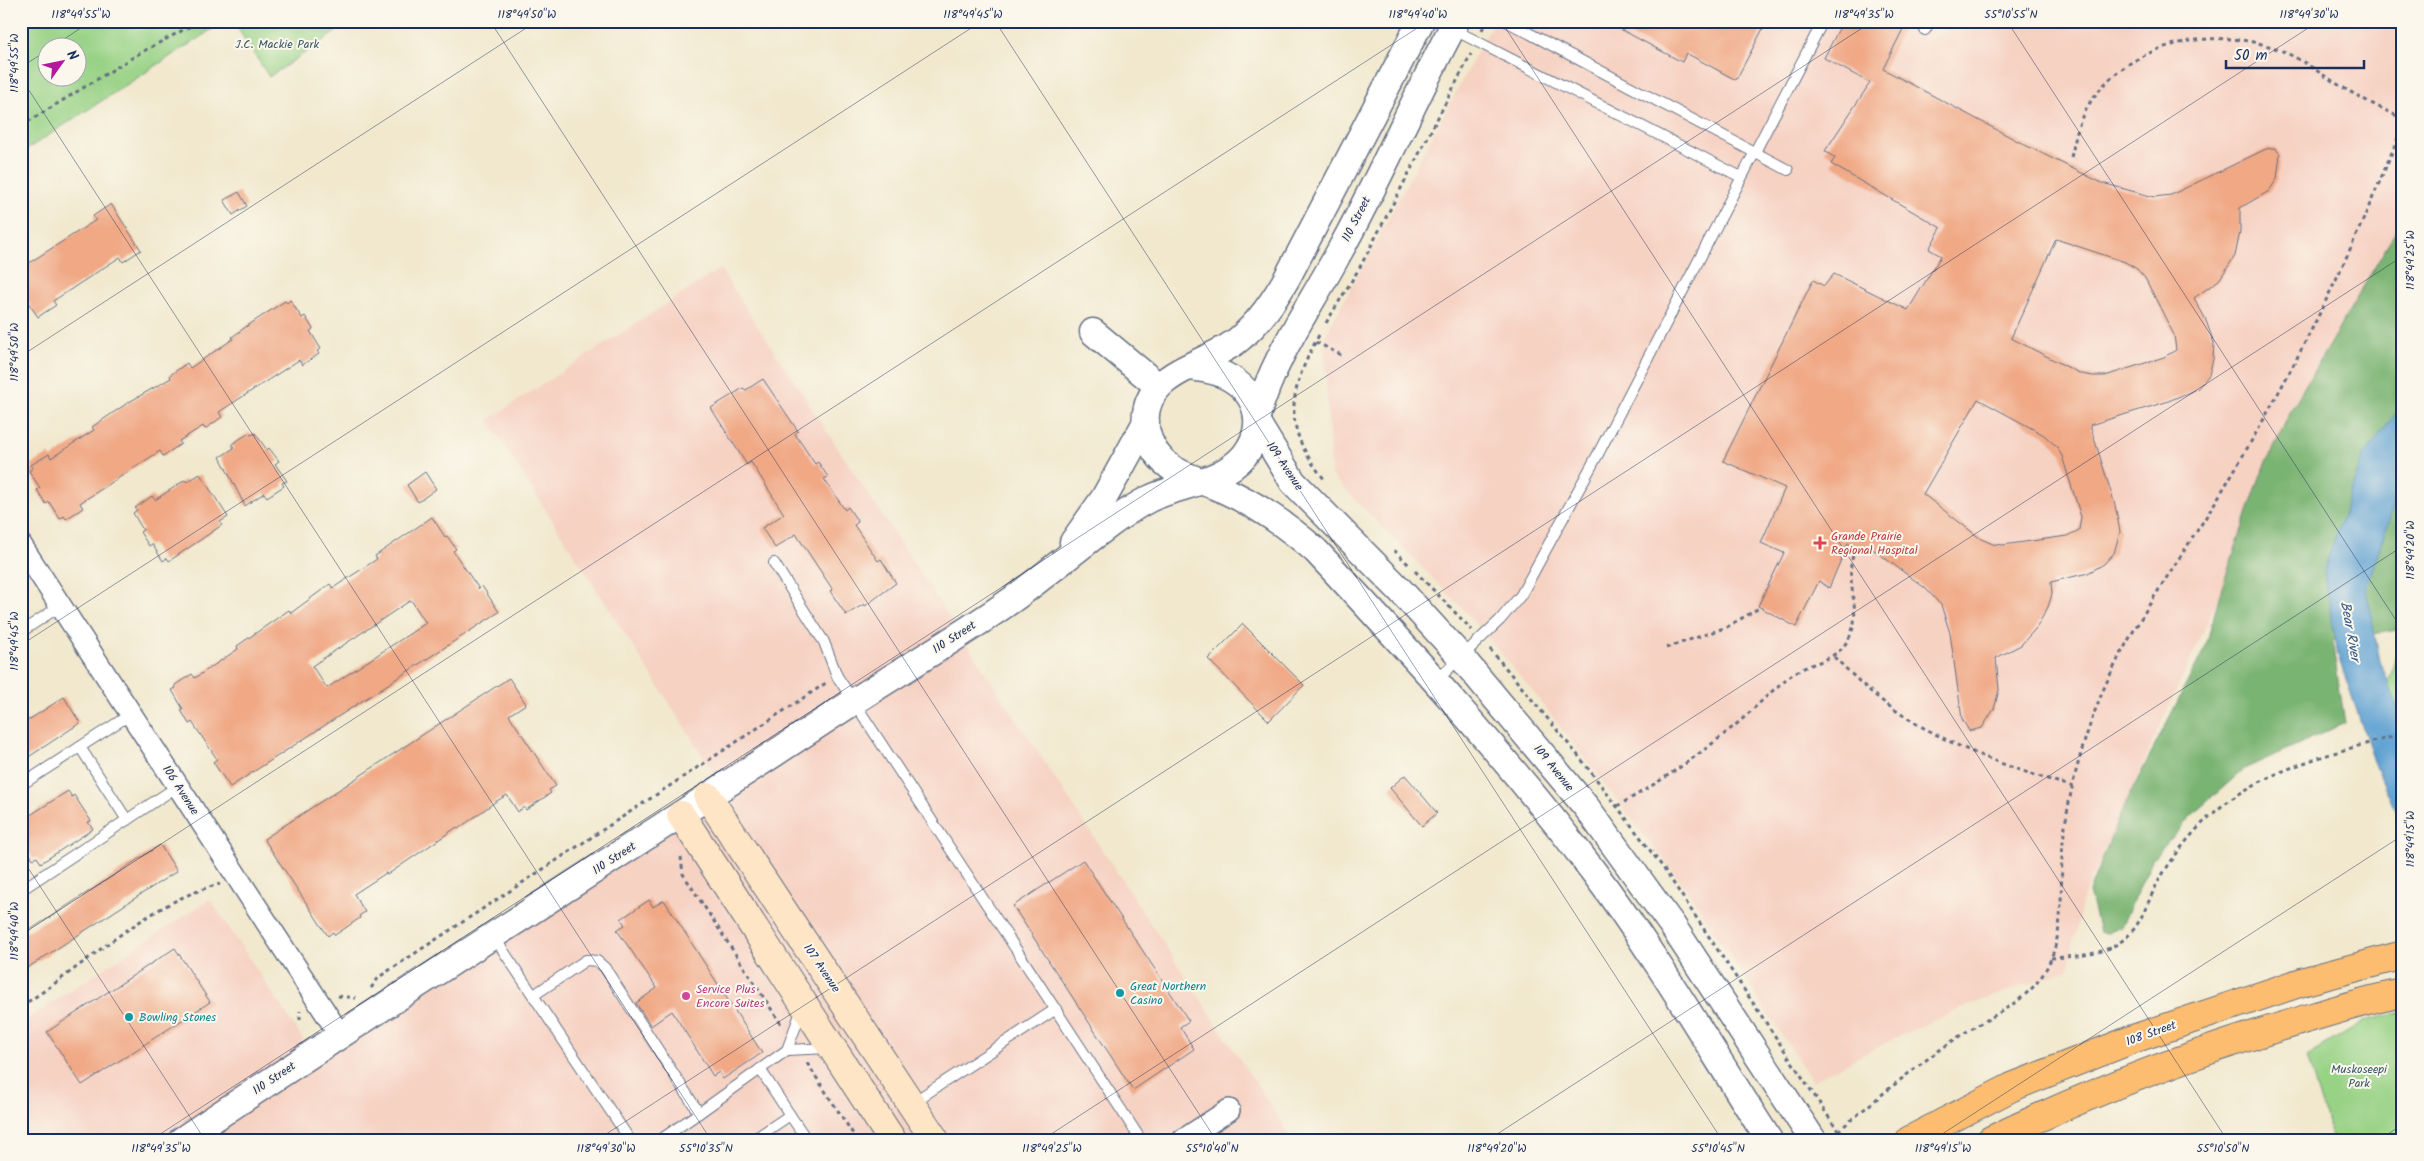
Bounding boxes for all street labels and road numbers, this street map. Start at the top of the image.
street label: 110 Street [1337,193,1376,245]
street label: 109 Avenue [1261,438,1308,495]
street label: 110 Street [929,616,980,659]
street label: 109 Avenue [1529,741,1579,796]
street label: 106 Avenue [157,761,204,820]
street label: 110 Street [589,837,640,880]
street label: 107 Avenue [798,940,845,997]
street label: 108 Street [2123,1015,2179,1051]
street label: 110 Street [249,1057,300,1100]

